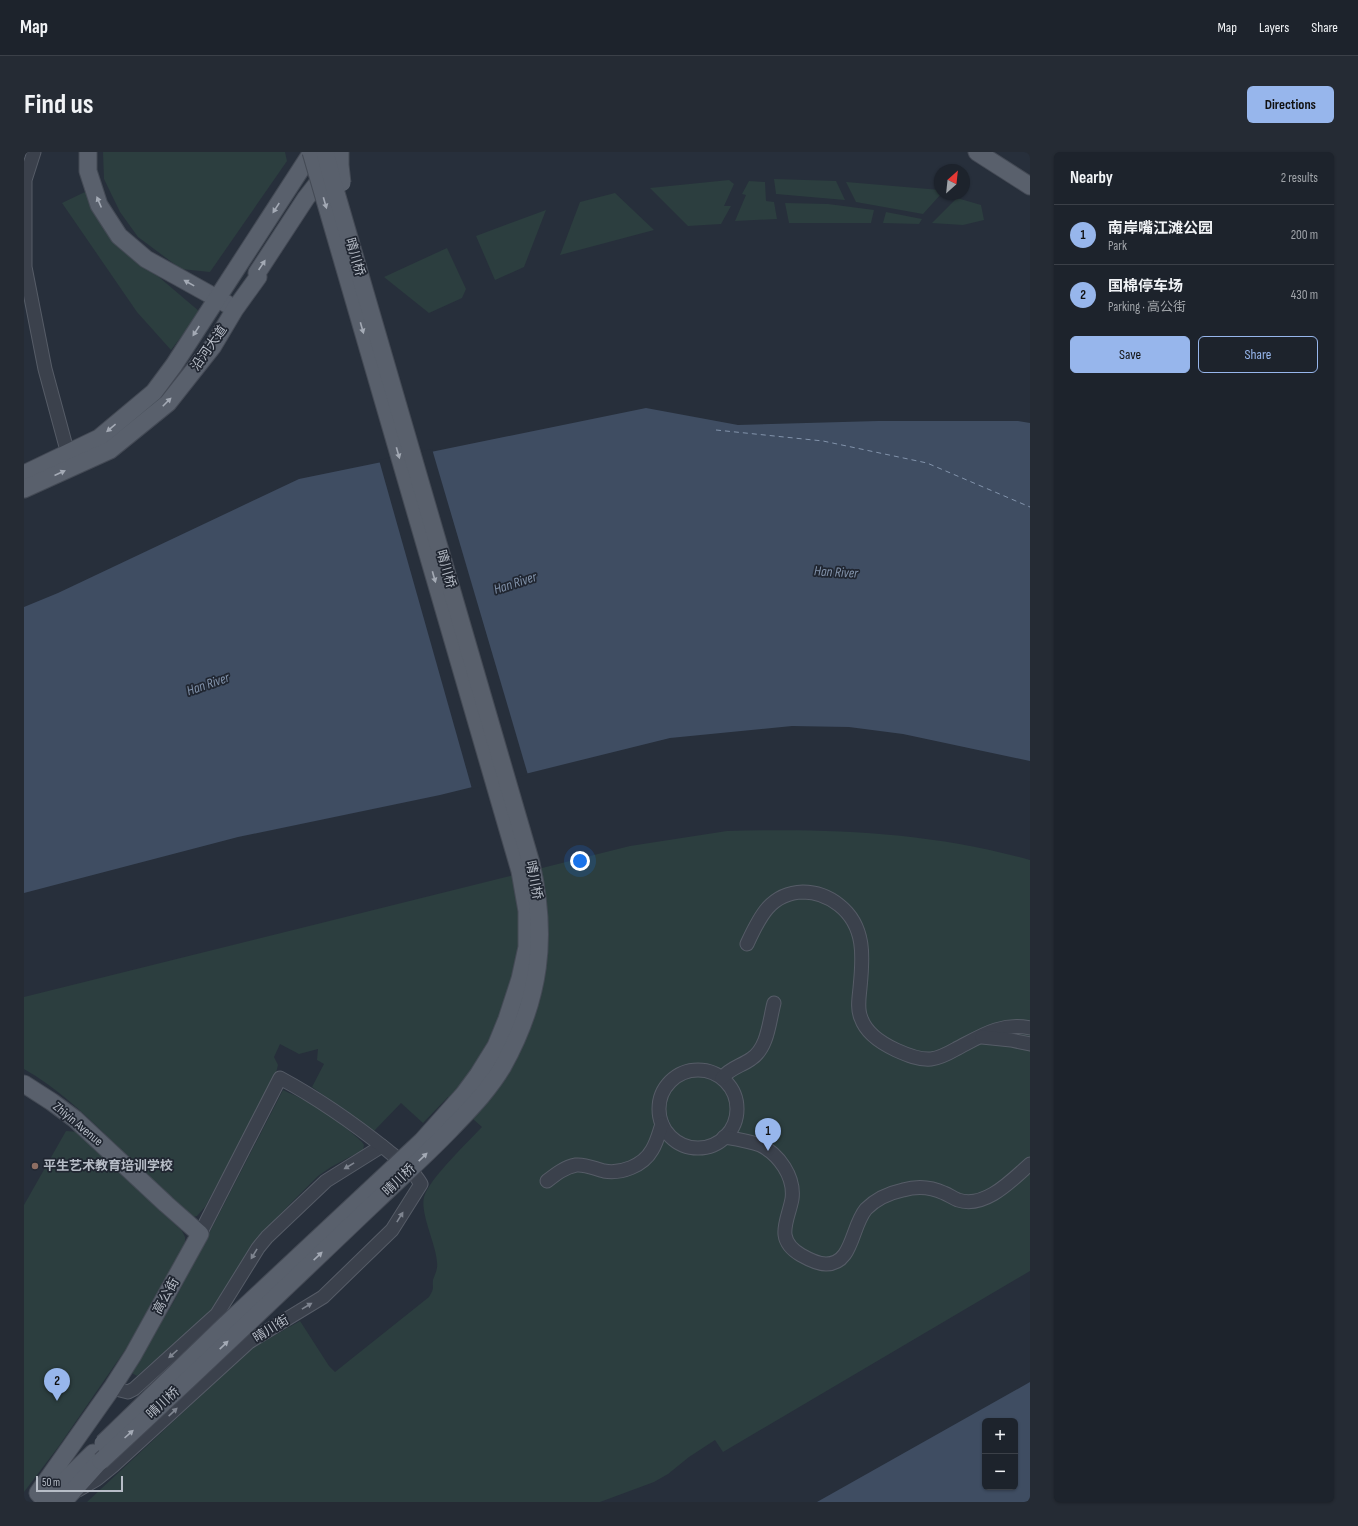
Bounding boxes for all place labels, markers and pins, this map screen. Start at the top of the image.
pin: 1 [755,1118,781,1151]
place label: 平生艺术教育培训学校 [43,1158,173,1174]
marker: 平生艺术教育培训学校 [30,1161,40,1171]
pin: 2 [44,1368,70,1401]

